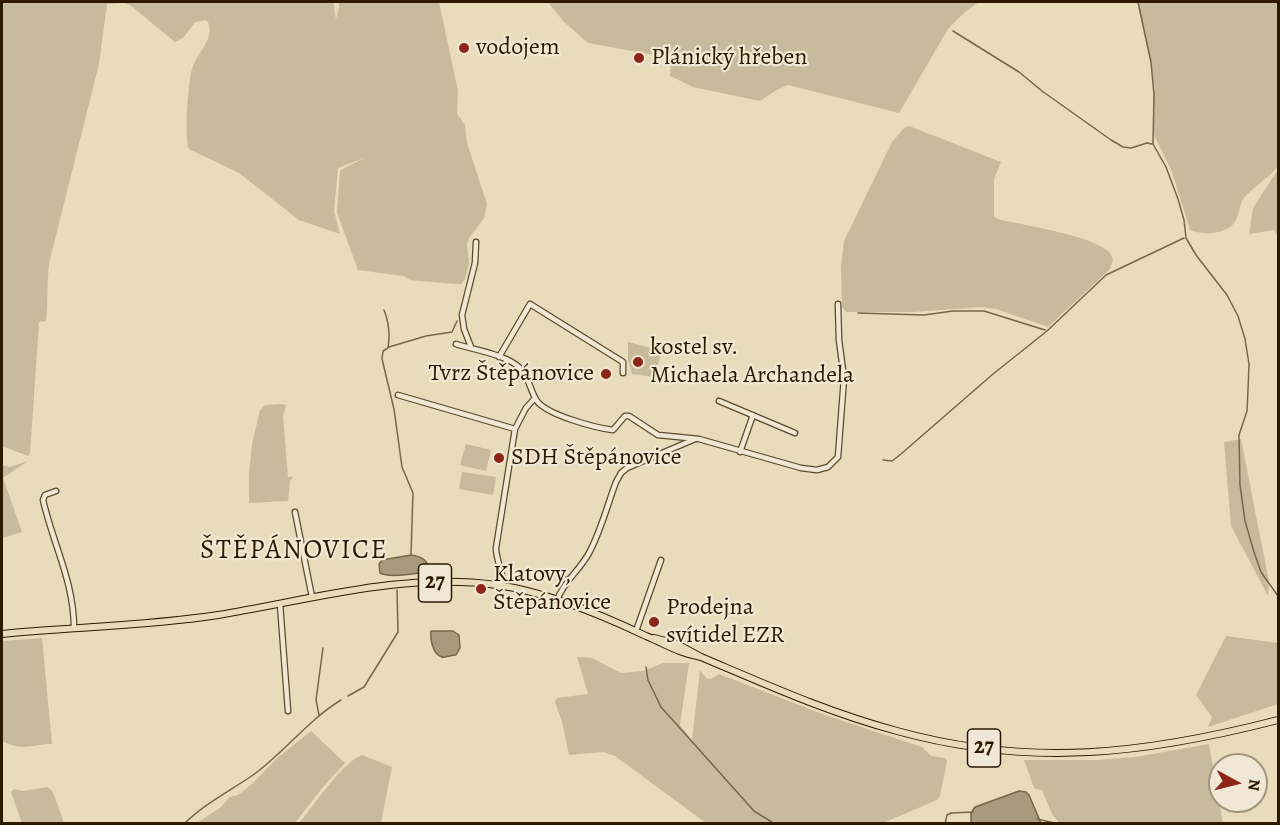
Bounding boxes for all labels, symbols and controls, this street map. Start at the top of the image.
place label: vodojem [476,34,560,62]
marker: vodojem [457,41,471,55]
place label: Plánický hřeben [651,44,807,72]
marker: Plánický hřeben [632,51,646,65]
place label: kostel sv. Michaela Archandela [650,334,854,390]
marker: kostel sv. Michaela Archandela [631,355,645,369]
place label: Tvrz Štěpánovice [428,360,594,388]
marker: Tvrz Štěpánovice [599,367,613,381]
place label: SDH Štěpánovice [511,444,681,472]
marker: SDH Štěpánovice [492,451,506,465]
district label: ŠTĚPÁNOVICE [200,535,388,567]
place label: Klatovy, Štěpánovice [493,561,611,617]
road number: 27 [418,564,452,602]
marker: Klatovy, Štěpánovice [474,582,488,596]
place label: Prodejna svítidel EZR [666,594,785,650]
marker: Prodejna svítidel EZR [647,615,661,629]
road number: 27 [968,729,1000,767]
north arrow [1208,753,1268,813]
text: N [1242,778,1266,792]

